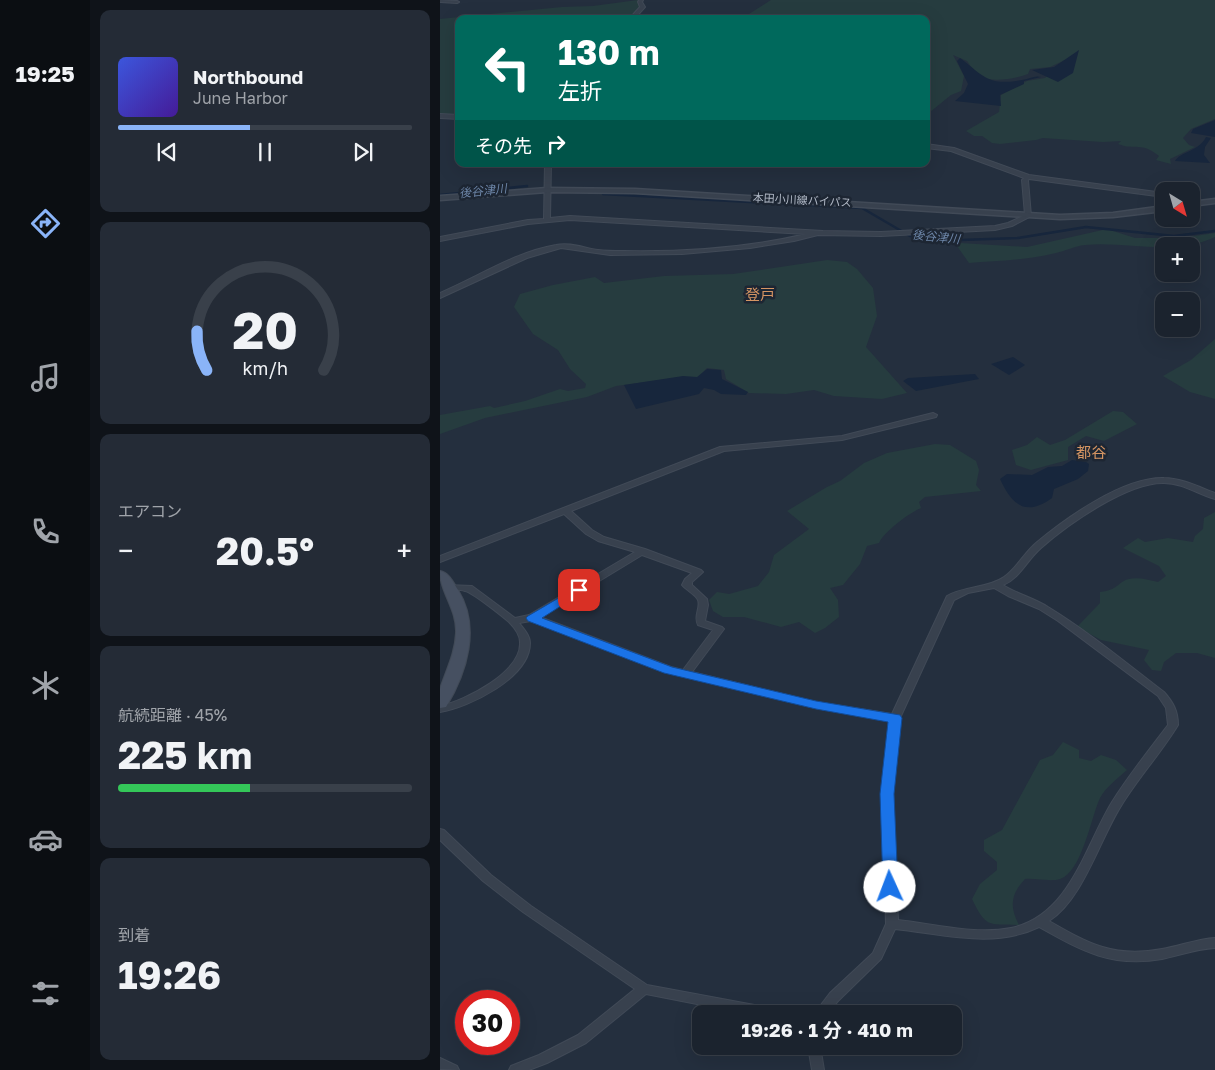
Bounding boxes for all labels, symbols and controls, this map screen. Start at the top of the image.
text: 130 m [558,31,660,73]
icon: left [475,35,540,100]
text: 19:25 [15,60,75,87]
text: Northbound [193,65,303,88]
text: 左折 [558,77,602,104]
text: June Harbor [193,88,288,108]
icon: right [542,130,570,158]
text: その先 [475,134,532,157]
icon: previous [153,138,181,166]
icon: pause [251,138,279,166]
icon: next [349,138,377,166]
water label: 後谷津川 [458,180,510,200]
north arrow [1155,182,1200,228]
map controls [1155,182,1200,337]
street label: 本田小川線バイパス [752,190,852,209]
icon: directions [28,206,63,241]
water label: 後谷津川 [911,227,963,247]
button: + [1155,237,1200,282]
district label: 登戸 [745,285,775,303]
button: − [1155,292,1200,337]
text: 20 [232,298,298,360]
text: km/h [242,357,288,379]
icon: music [28,360,63,395]
district label: 都谷 [1076,443,1106,461]
text: エアコン [118,501,182,521]
icon: phone [28,514,63,549]
text: 20.5° [216,528,314,573]
text: − [118,534,133,567]
text: + [397,534,412,567]
pin [558,569,600,611]
icon: arrive [565,576,593,604]
icon: climate [28,668,63,703]
text: 航続距離 · 45% [118,705,227,725]
text: 225 km [118,732,252,777]
icon: car [28,822,63,857]
position arrow [863,860,915,912]
text: 到着 [118,925,150,945]
text: 19:26 [118,952,221,997]
icon: filters [28,976,63,1011]
speed limit sign: 30 [455,990,520,1055]
text: 19:26 · 1 分 · 410 m [741,1018,913,1041]

